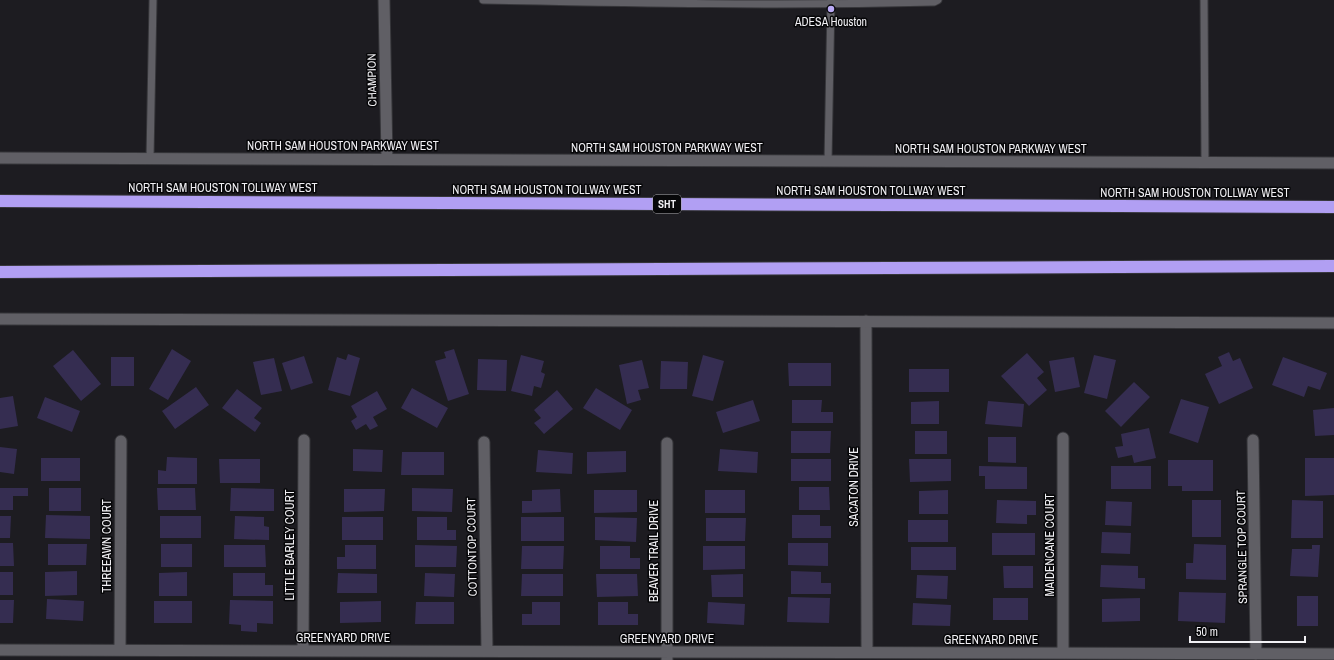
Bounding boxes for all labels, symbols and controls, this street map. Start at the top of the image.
marker: ADESA Houston [826,4,836,14]
place label: ADESA Houston [794,14,867,30]
street label: CHAMPION [364,53,380,107]
street label: NORTH SAM HOUSTON PARKWAY WEST [247,138,439,154]
street label: NORTH SAM HOUSTON PARKWAY WEST [571,140,763,156]
street label: NORTH SAM HOUSTON PARKWAY WEST [895,141,1087,157]
street label: NORTH SAM HOUSTON TOLLWAY WEST [128,180,318,196]
street label: NORTH SAM HOUSTON TOLLWAY WEST [452,182,642,198]
street label: NORTH SAM HOUSTON TOLLWAY WEST [776,183,966,199]
street label: NORTH SAM HOUSTON TOLLWAY WEST [1100,185,1290,201]
road number: SHT [653,195,681,213]
street label: SACATON DRIVE [846,447,862,527]
street label: LITTLE BARLEY COURT [282,489,298,601]
street label: SPRANGLE TOP COURT [1233,490,1251,604]
street label: MAIDENCANE COURT [1042,493,1058,597]
street label: COTTONTOP COURT [463,497,481,597]
street label: THREEAWN COURT [99,499,115,593]
street label: BEAVER TRAIL DRIVE [646,500,662,602]
scale bar [1190,618,1305,644]
text: 50 m [1196,624,1218,640]
street label: GREENYARD DRIVE [296,630,390,646]
street label: GREENYARD DRIVE [620,631,714,647]
street label: GREENYARD DRIVE [944,632,1038,648]

